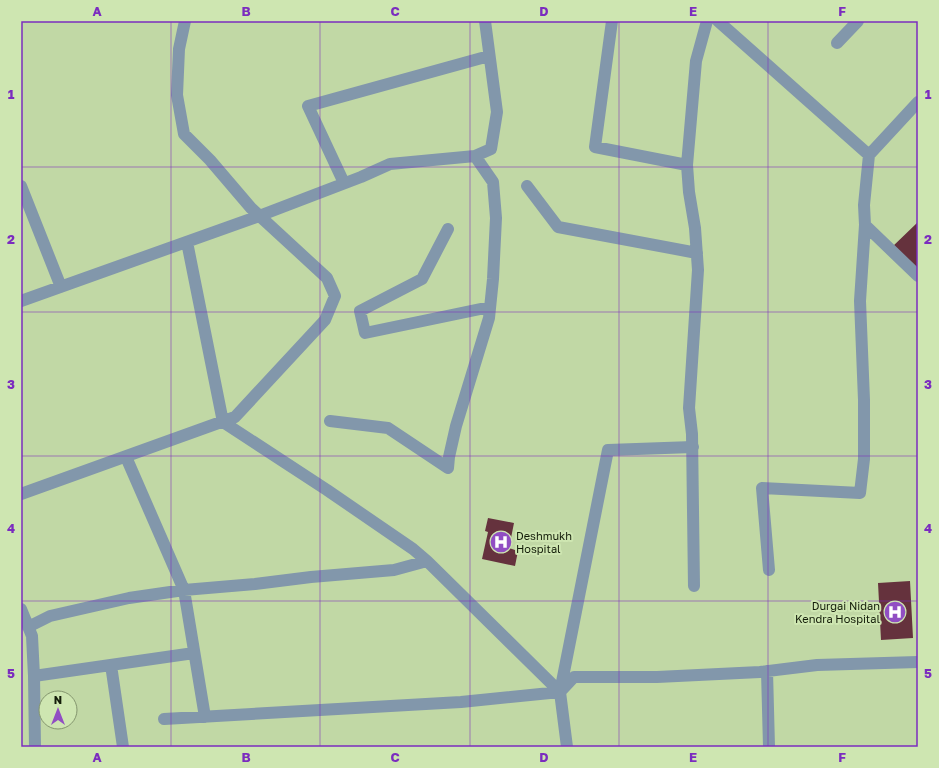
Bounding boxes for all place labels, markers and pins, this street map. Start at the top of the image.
hospital icon: Deshmukh Hospital [488,529,514,555]
place label: Deshmukh Hospital [516,529,572,555]
place label: Durgai Nidan Kendra Hospital [795,599,880,625]
hospital icon: Durgai Nidan Kendra Hospital [882,599,908,625]

